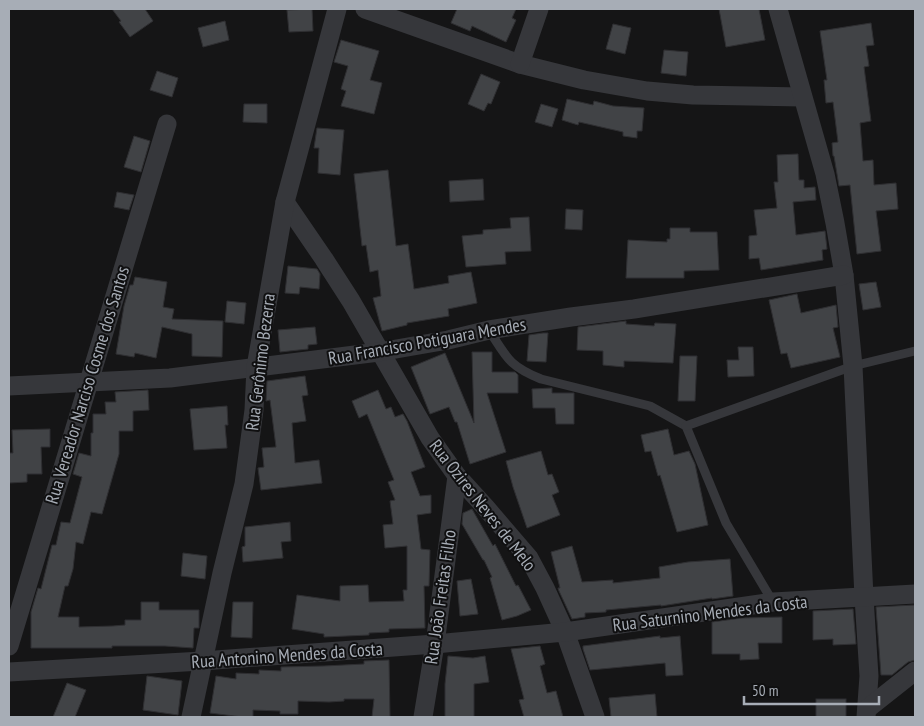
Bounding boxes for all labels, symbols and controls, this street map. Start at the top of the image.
street label: Rua Vereador Narciso Cosme dos Santos [40,263,134,507]
street label: Rua Gerônimo Bezerra [240,292,280,432]
street label: Rua Francisco Potiguara Mendes [326,312,528,370]
street label: Rua Ozires Neves de Melo [424,435,542,576]
street label: Rua João Freitas Filho [419,528,461,666]
street label: Rua Saturnino Mendes da Costa [611,590,809,636]
street label: Rua Antonino Mendes da Costa [191,637,383,673]
scale bar [744,674,879,706]
text: 50 m [752,681,778,700]

